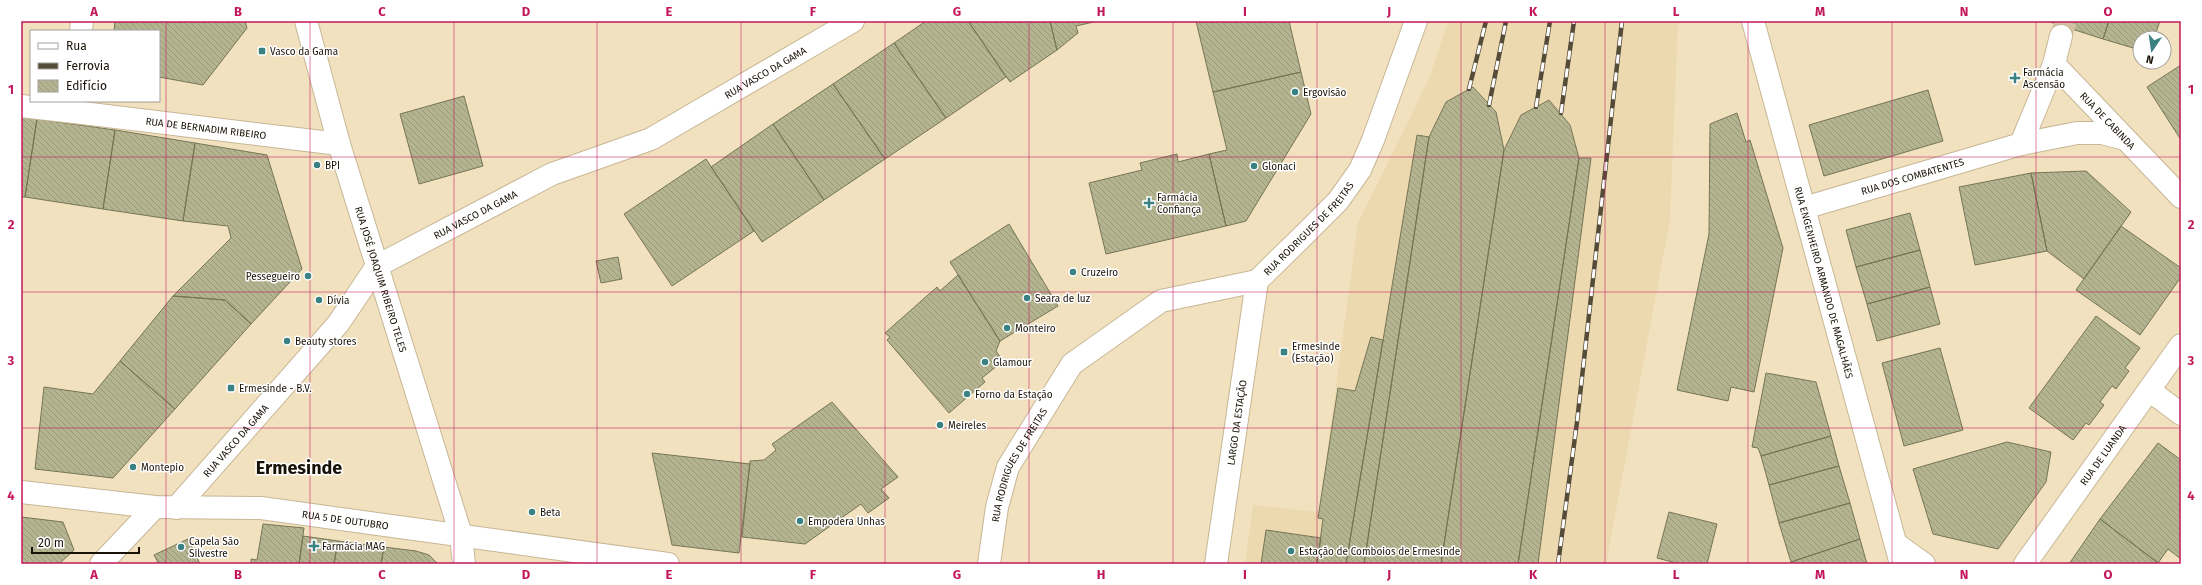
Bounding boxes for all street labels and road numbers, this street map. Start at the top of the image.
street label: RUA VASCO DA GAMA [723,44,809,102]
street label: RUA DE CABINDA [2077,90,2137,152]
street label: RUA DE BERNADIM RIBEIRO [145,116,267,142]
street label: RUA DOS COMBATENTES [1860,156,1966,198]
street label: RUA RODRIGUES DE FREITAS [1261,179,1357,278]
street label: RUA ENGENHEIRO ARMANDO DE MAGALHÃES [1791,185,1855,381]
street label: RUA VASCO DA GAMA [432,188,520,242]
street label: RUA JOSÉ JOAQUIM RIBEIRO TELES [352,205,409,354]
street label: LARGO DA ESTAÇÃO [1225,379,1250,466]
street label: RUA VASCO DA GAMA [201,402,272,480]
street label: RUA RODRIGUES DE FREITAS [990,406,1050,523]
street label: RUA DE LUANDA [2078,423,2129,488]
street label: RUA 5 DE OUTUBRO [301,509,389,533]

